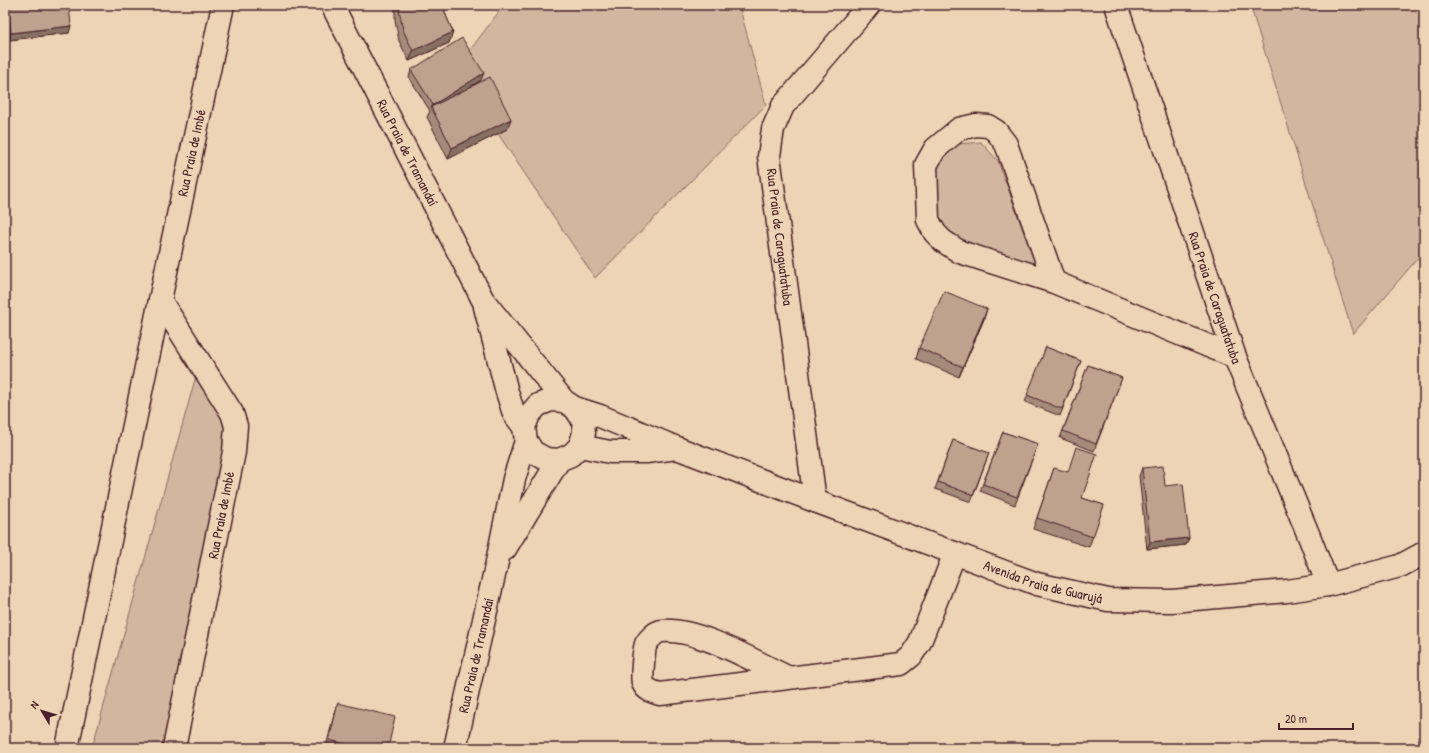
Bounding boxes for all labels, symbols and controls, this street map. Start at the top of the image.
street label: Rua Praia de Tramandaí [373,96,443,209]
street label: Rua Praia de Imbé [172,107,210,198]
street label: Rua Praia de Caraguatatuba [762,167,798,307]
street label: Rua Praia de Caraguatatuba [1184,229,1247,367]
street label: Rua Praia de Imbé [203,469,238,560]
street label: Avenida Praia de Guarujá [981,555,1105,608]
street label: Rua Praia de Tramandaí [453,596,498,715]
north arrow [22,691,62,731]
text: N [27,698,42,711]
scale bar [1279,705,1353,731]
text: 20 m [1285,710,1307,727]

